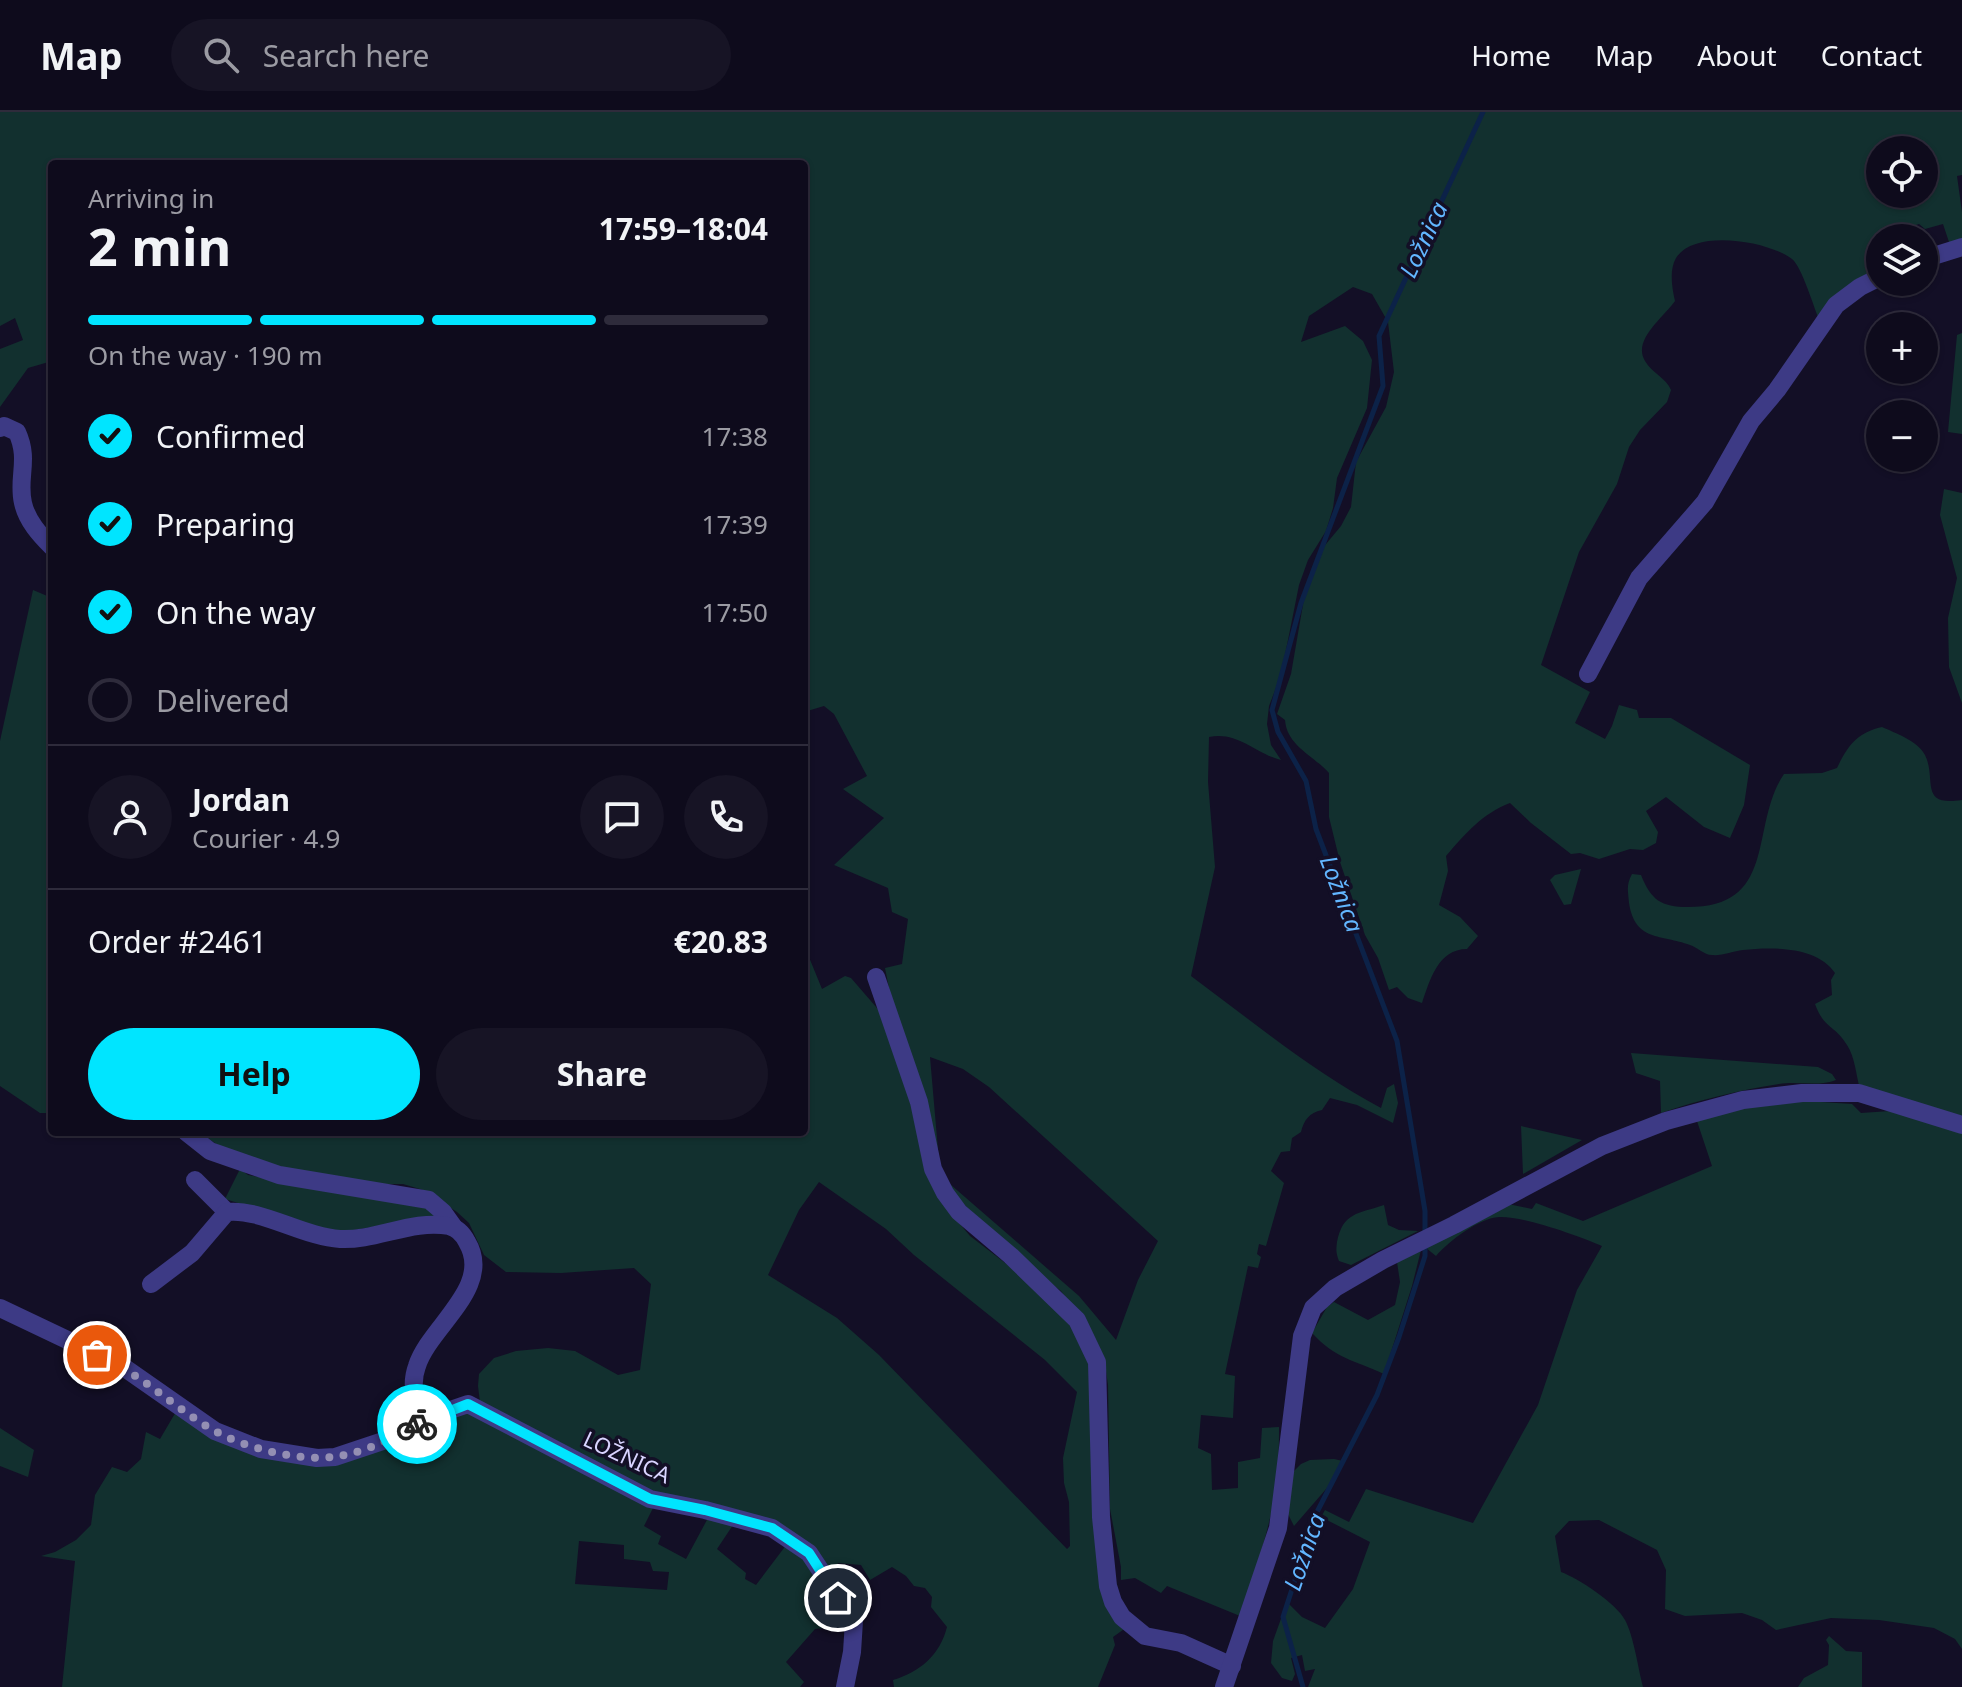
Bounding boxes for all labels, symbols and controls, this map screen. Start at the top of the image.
search box [171,19,731,91]
text: Map [40,29,123,81]
icon: search [199,33,243,77]
text: Search here [263,35,430,76]
text: Home [1471,36,1551,74]
text: Map [1595,36,1653,74]
text: About [1697,36,1777,74]
text: Contact [1821,36,1922,74]
map controls [1866,136,1938,472]
button: locate [1866,136,1938,208]
text: Arriving in [88,180,214,216]
water label: Ložnica [1391,196,1455,283]
text: 17:59–18:04 [599,208,768,249]
text: 2 min [88,210,231,281]
button: layers [1866,224,1938,296]
button: + [1866,312,1938,384]
text: On the way · 190 m [88,337,322,373]
button: − [1866,400,1938,472]
icon: check [88,414,132,458]
text: Confirmed [156,416,306,457]
text: 17:38 [702,418,768,454]
icon: check [88,502,132,546]
text: Preparing [156,504,295,545]
text: 17:39 [702,506,768,542]
icon: check [88,590,132,634]
text: On the way [156,592,316,633]
text: 17:50 [702,594,768,630]
text: Delivered [156,680,290,721]
button: person [88,775,172,859]
button: chat [580,775,664,859]
button: phone [684,775,768,859]
text: Jordan [192,779,290,820]
text: Courier · 4.9 [192,820,340,856]
water label: Ložnica [1313,850,1372,937]
text: Order #2461 [88,921,267,962]
text: €20.83 [674,921,768,962]
button: Help [88,1028,420,1120]
button: Share [436,1028,768,1120]
pin [63,1321,131,1389]
icon: bag [75,1333,119,1377]
courier [377,1384,457,1464]
icon: bike [395,1402,439,1446]
street label: LOŽNICA [579,1423,677,1490]
water label: Ložnica [1275,1508,1332,1595]
pin [804,1564,872,1632]
icon: home [816,1576,860,1620]

